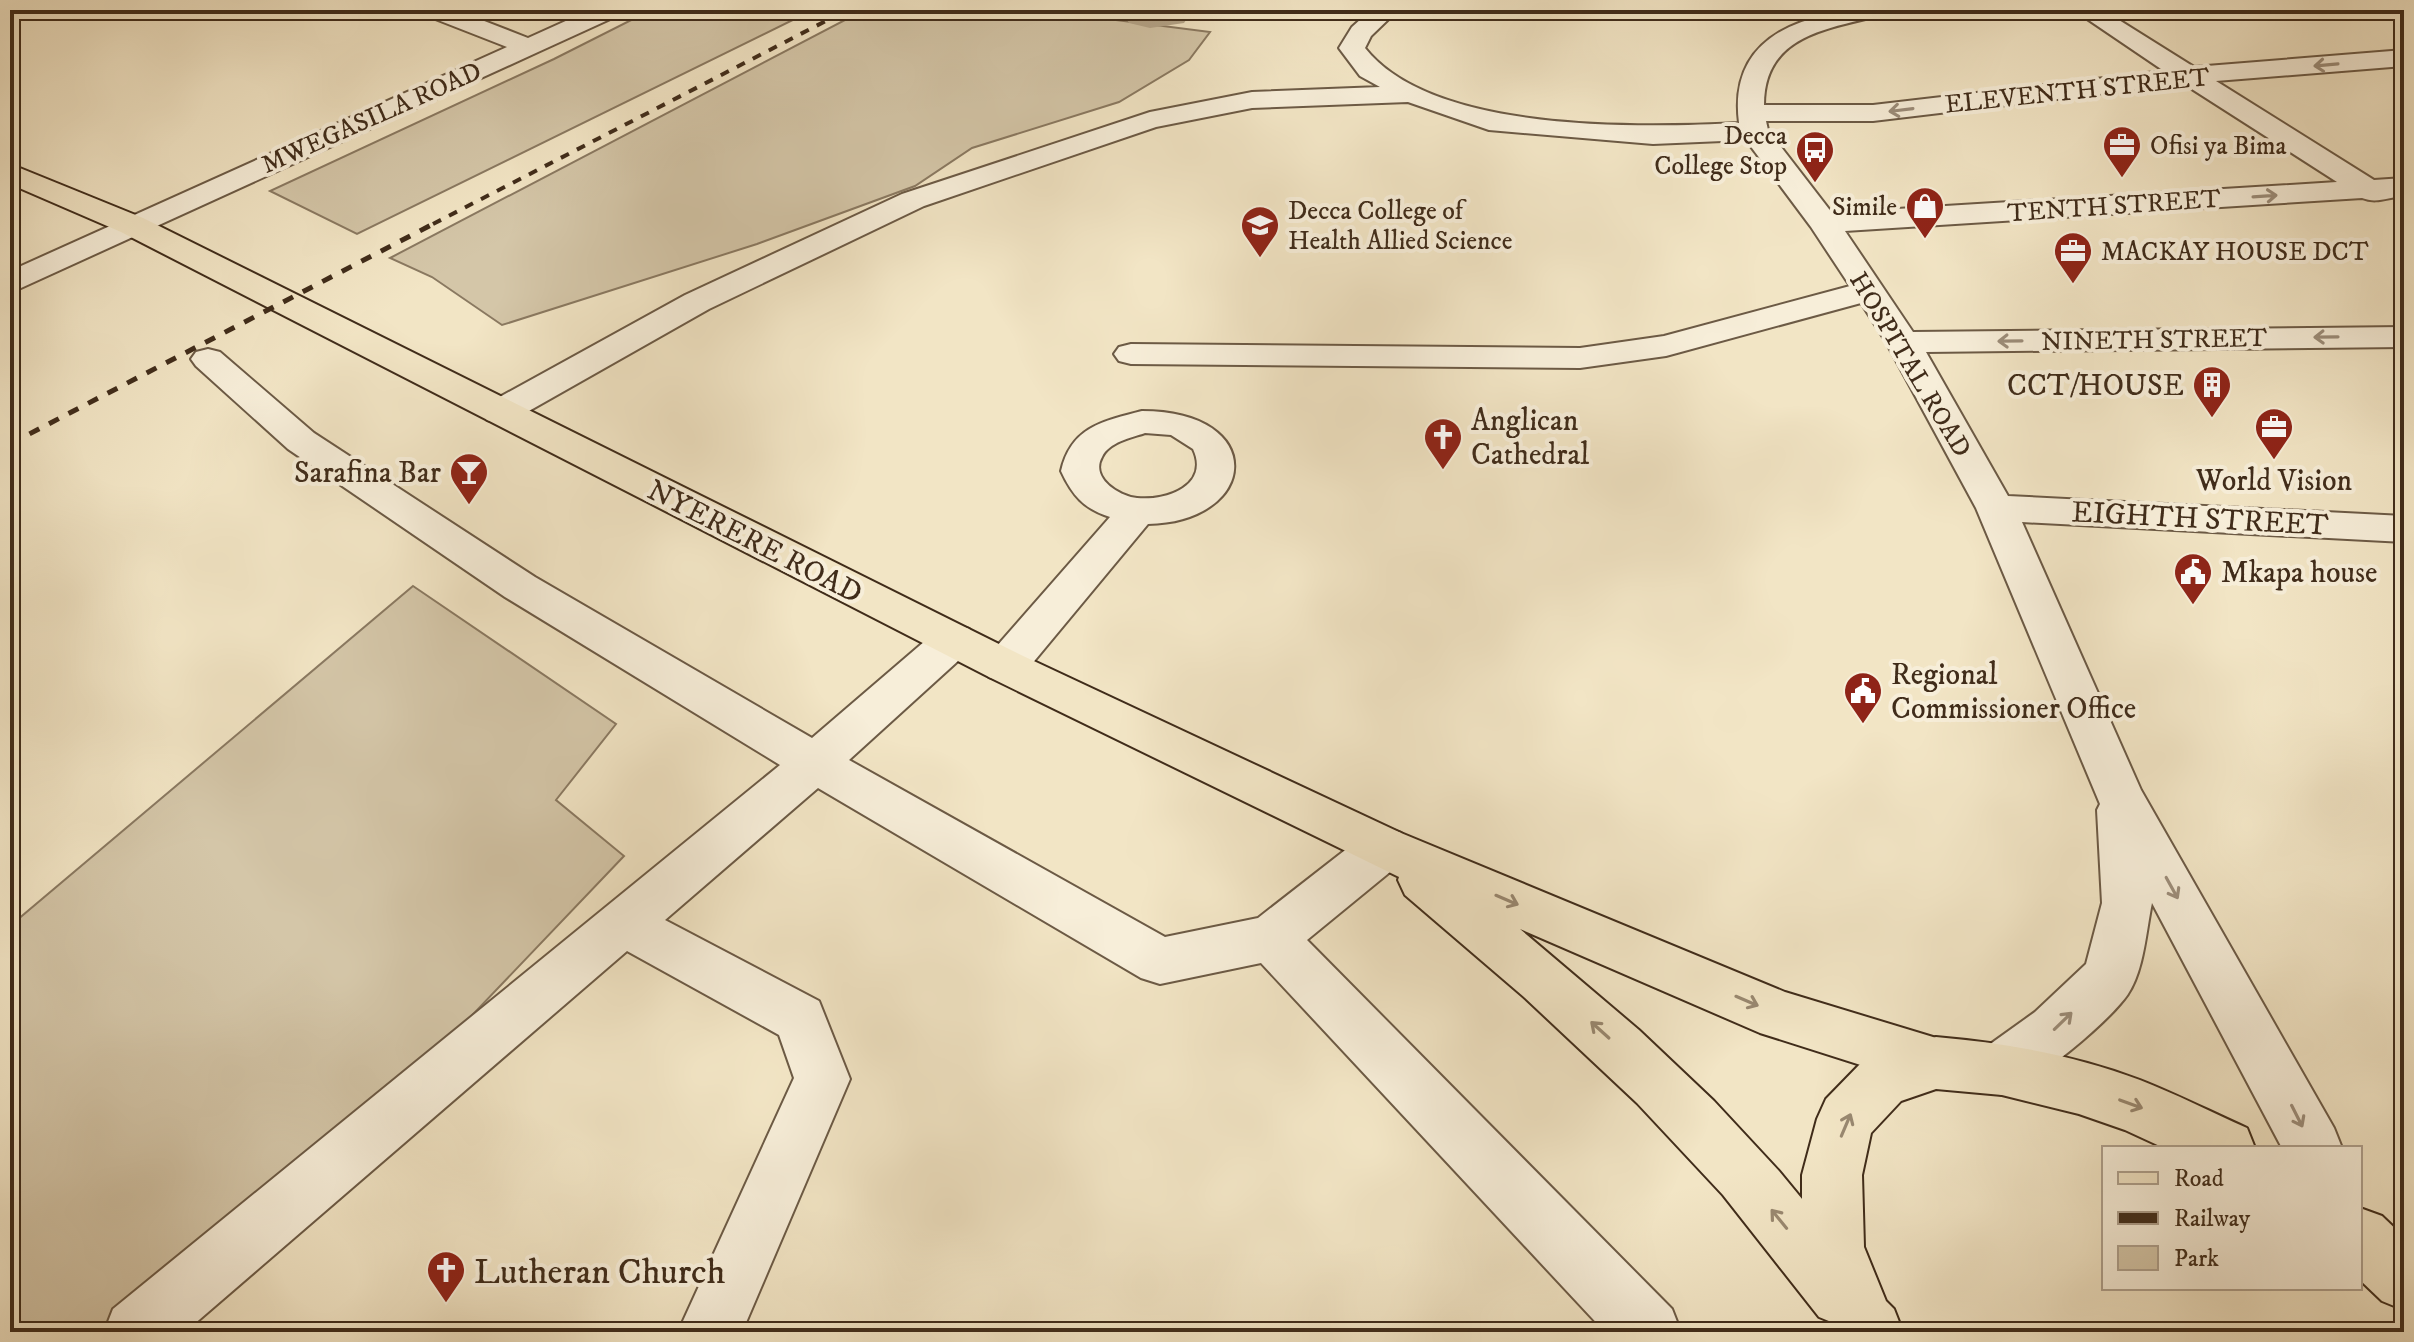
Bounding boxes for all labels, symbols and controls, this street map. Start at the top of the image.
street label: MWEGASILA ROAD [256,55,487,182]
one-way arrow [2313,57,2340,72]
street label: ELEVENTH STREET [1943,61,2211,122]
one-way arrow [1888,102,1915,117]
place label: Decca College Stop [1654,120,1787,183]
office icon: Ofisi ya Bima [2101,124,2143,179]
bus stop icon: Decca College Stop [1794,129,1836,184]
place label: Ofisi ya Bima [2150,130,2287,163]
street label: TENTH STREET [2006,183,2222,230]
shop icon: Simile [1904,185,1946,240]
one-way arrow [2251,188,2278,203]
place label: Simile [1832,191,1897,224]
place label: Decca College of Health Allied Science [1288,195,1512,258]
school or university icon: Decca College of Health Allied Science [1239,204,1281,259]
office icon: MACKAY HOUSE DCT [2052,230,2094,285]
place label: MACKAY HOUSE DCT [2101,236,2369,269]
street label: HOSPITAL ROAD [1841,266,1978,463]
street label: NINETH STREET [2041,322,2268,359]
one-way arrow [2313,330,2340,345]
one-way arrow [1997,333,2024,349]
building icon: CCT/HOUSE [2191,364,2233,419]
place label: CCT/HOUSE [2007,368,2184,405]
place label: Anglican Cathedral [1471,403,1589,474]
office icon: World Vision [2253,406,2295,461]
church icon: Anglican Cathedral [1422,416,1464,471]
bar icon: Sarafina Bar [448,451,490,506]
place label: Sarafina Bar [294,455,441,492]
place label: World Vision [2195,463,2353,500]
street label: NYERERE ROAD [641,472,868,612]
street label: EIGHTH STREET [2070,494,2330,545]
public building icon: Mkapa house [2172,551,2214,606]
place label: Mkapa house [2221,555,2377,592]
place label: Regional Commissioner Office [1891,657,2136,728]
public building icon: Regional Commissioner Office [1842,670,1884,725]
one-way arrow [2164,876,2180,899]
one-way arrow [1494,893,1519,908]
one-way arrow [1734,995,1759,1010]
one-way arrow [2053,1012,2072,1031]
one-way arrow [1590,1021,1610,1040]
one-way arrow [2118,1098,2143,1113]
one-way arrow [2290,1103,2306,1127]
one-way arrow [1840,1114,1854,1138]
legend [2102,1146,2362,1290]
text: Road [2174,1164,2224,1194]
text: Railway [2174,1204,2251,1234]
one-way arrow [1770,1209,1787,1230]
text: Park [2174,1244,2219,1274]
church icon: Lutheran Church [425,1249,467,1304]
place label: Lutheran Church [474,1250,726,1295]

